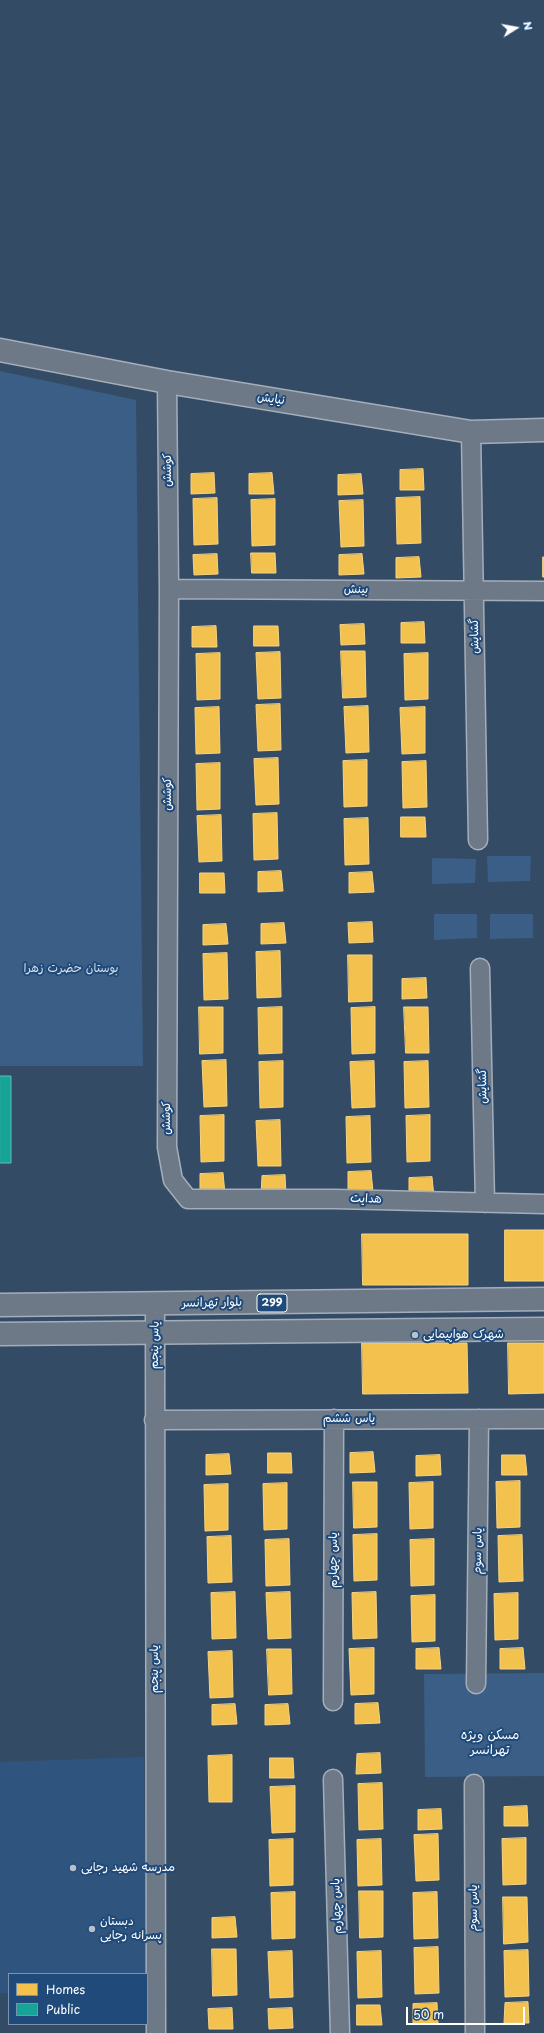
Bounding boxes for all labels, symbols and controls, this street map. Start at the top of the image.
north arrow [496,8,536,48]
text: N [519,20,537,32]
street label: نیایش [256,390,286,408]
street label: کوشش [161,453,175,487]
street label: بینش [344,583,368,597]
street label: گشایش [467,618,483,654]
street label: کوشش [161,777,175,811]
park label: بوستان حضرت زهرا [23,962,119,976]
street label: گشایش [475,1068,491,1104]
street label: کوشش [160,1101,174,1135]
street label: هدایت [350,1191,382,1207]
road number: 299 [257,1294,287,1312]
street label: بلوار تهرانسر [182,1295,242,1311]
street label: یاس پنجم [147,1321,163,1369]
place label: شهرک هواپیمایی [423,1328,504,1342]
marker: شهرک هواپیمایی [410,1330,420,1340]
street label: یاس ششم [323,1412,375,1426]
street label: یاس سوم [470,1527,486,1575]
street label: یاس چهارم [327,1532,341,1588]
street label: یاس پنجم [148,1645,162,1693]
district label: مسکن ویژه تهرانسر [461,1727,519,1758]
place label: مدرسه شهید رجایی [81,1861,175,1875]
marker: مدرسه شهید رجایی [68,1863,78,1873]
street label: یاس چهارم [329,1878,345,1934]
street label: یاس سوم [467,1885,481,1931]
place label: دبستان پسرانه رجایی [100,1915,162,1943]
marker: دبستان پسرانه رجایی [87,1924,97,1934]
legend [8,1973,148,2025]
text: Homes [46,1980,85,1998]
scale bar [408,1999,527,2025]
text: Public [46,2000,80,2018]
text: 50 m [413,2005,444,2023]

